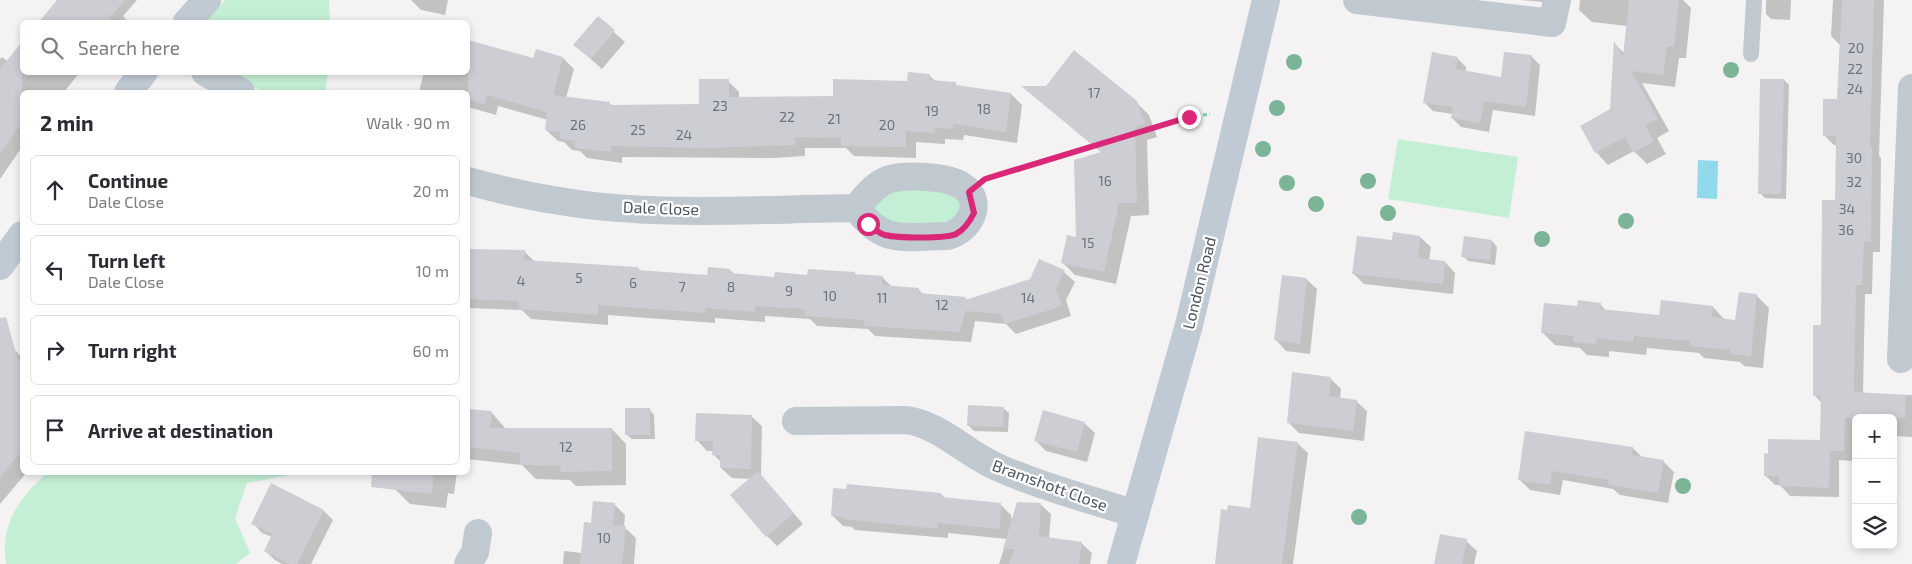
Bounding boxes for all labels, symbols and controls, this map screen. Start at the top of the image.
search box [20,20,470,75]
icon: search [38,34,66,62]
text: Search here [78,36,180,59]
house number: 20 [1848,39,1864,56]
house number: 22 [1847,60,1863,77]
house number: 24 [1847,80,1863,97]
house number: 17 [1088,84,1100,101]
house number: 23 [712,97,728,114]
house number: 18 [977,100,991,117]
house number: 19 [925,102,939,119]
route end [1178,106,1201,129]
house number: 22 [779,108,795,125]
text: 2 min [40,110,94,135]
house number: 21 [827,110,841,127]
text: Walk · 90 m [366,113,450,132]
house number: 26 [570,116,586,133]
house number: 20 [879,116,895,133]
house number: 25 [630,121,646,138]
house number: 24 [676,126,692,143]
house number: 30 [1846,149,1862,166]
text: Continue [88,169,168,192]
house number: 16 [1098,172,1112,189]
house number: 32 [1846,173,1862,190]
icon: ahead [41,176,69,204]
text: 20 m [413,181,449,200]
text: Dale Close [88,192,164,211]
street label: Dale Close [623,197,699,218]
house number: 34 [1839,200,1855,217]
route start [857,213,880,236]
house number: 36 [1838,221,1854,238]
house number: 15 [1081,234,1095,251]
street label: London Road [1178,235,1219,331]
text: Turn left [88,249,165,272]
icon: left [41,256,69,284]
text: 10 m [415,261,449,280]
house number: 5 [575,269,583,286]
text: Dale Close [88,272,164,291]
house number: 4 [517,272,525,289]
house number: 6 [629,274,637,291]
house number: 7 [678,278,686,295]
house number: 8 [727,278,735,295]
house number: 9 [785,282,793,299]
house number: 10 [823,287,837,304]
house number: 11 [876,289,888,306]
house number: 14 [1021,289,1035,306]
house number: 12 [935,296,949,313]
icon: right [41,336,69,364]
text: Turn right [88,339,176,362]
text: 60 m [413,341,449,360]
map controls [1852,414,1897,549]
button: + [1852,414,1897,459]
icon: arrive [41,416,69,444]
text: Arrive at destination [88,419,273,442]
house number: 12 [559,438,573,455]
street label: Bramshott Close [990,455,1110,514]
button: − [1852,459,1897,504]
button: layers [1852,504,1897,549]
house number: 10 [597,529,611,546]

